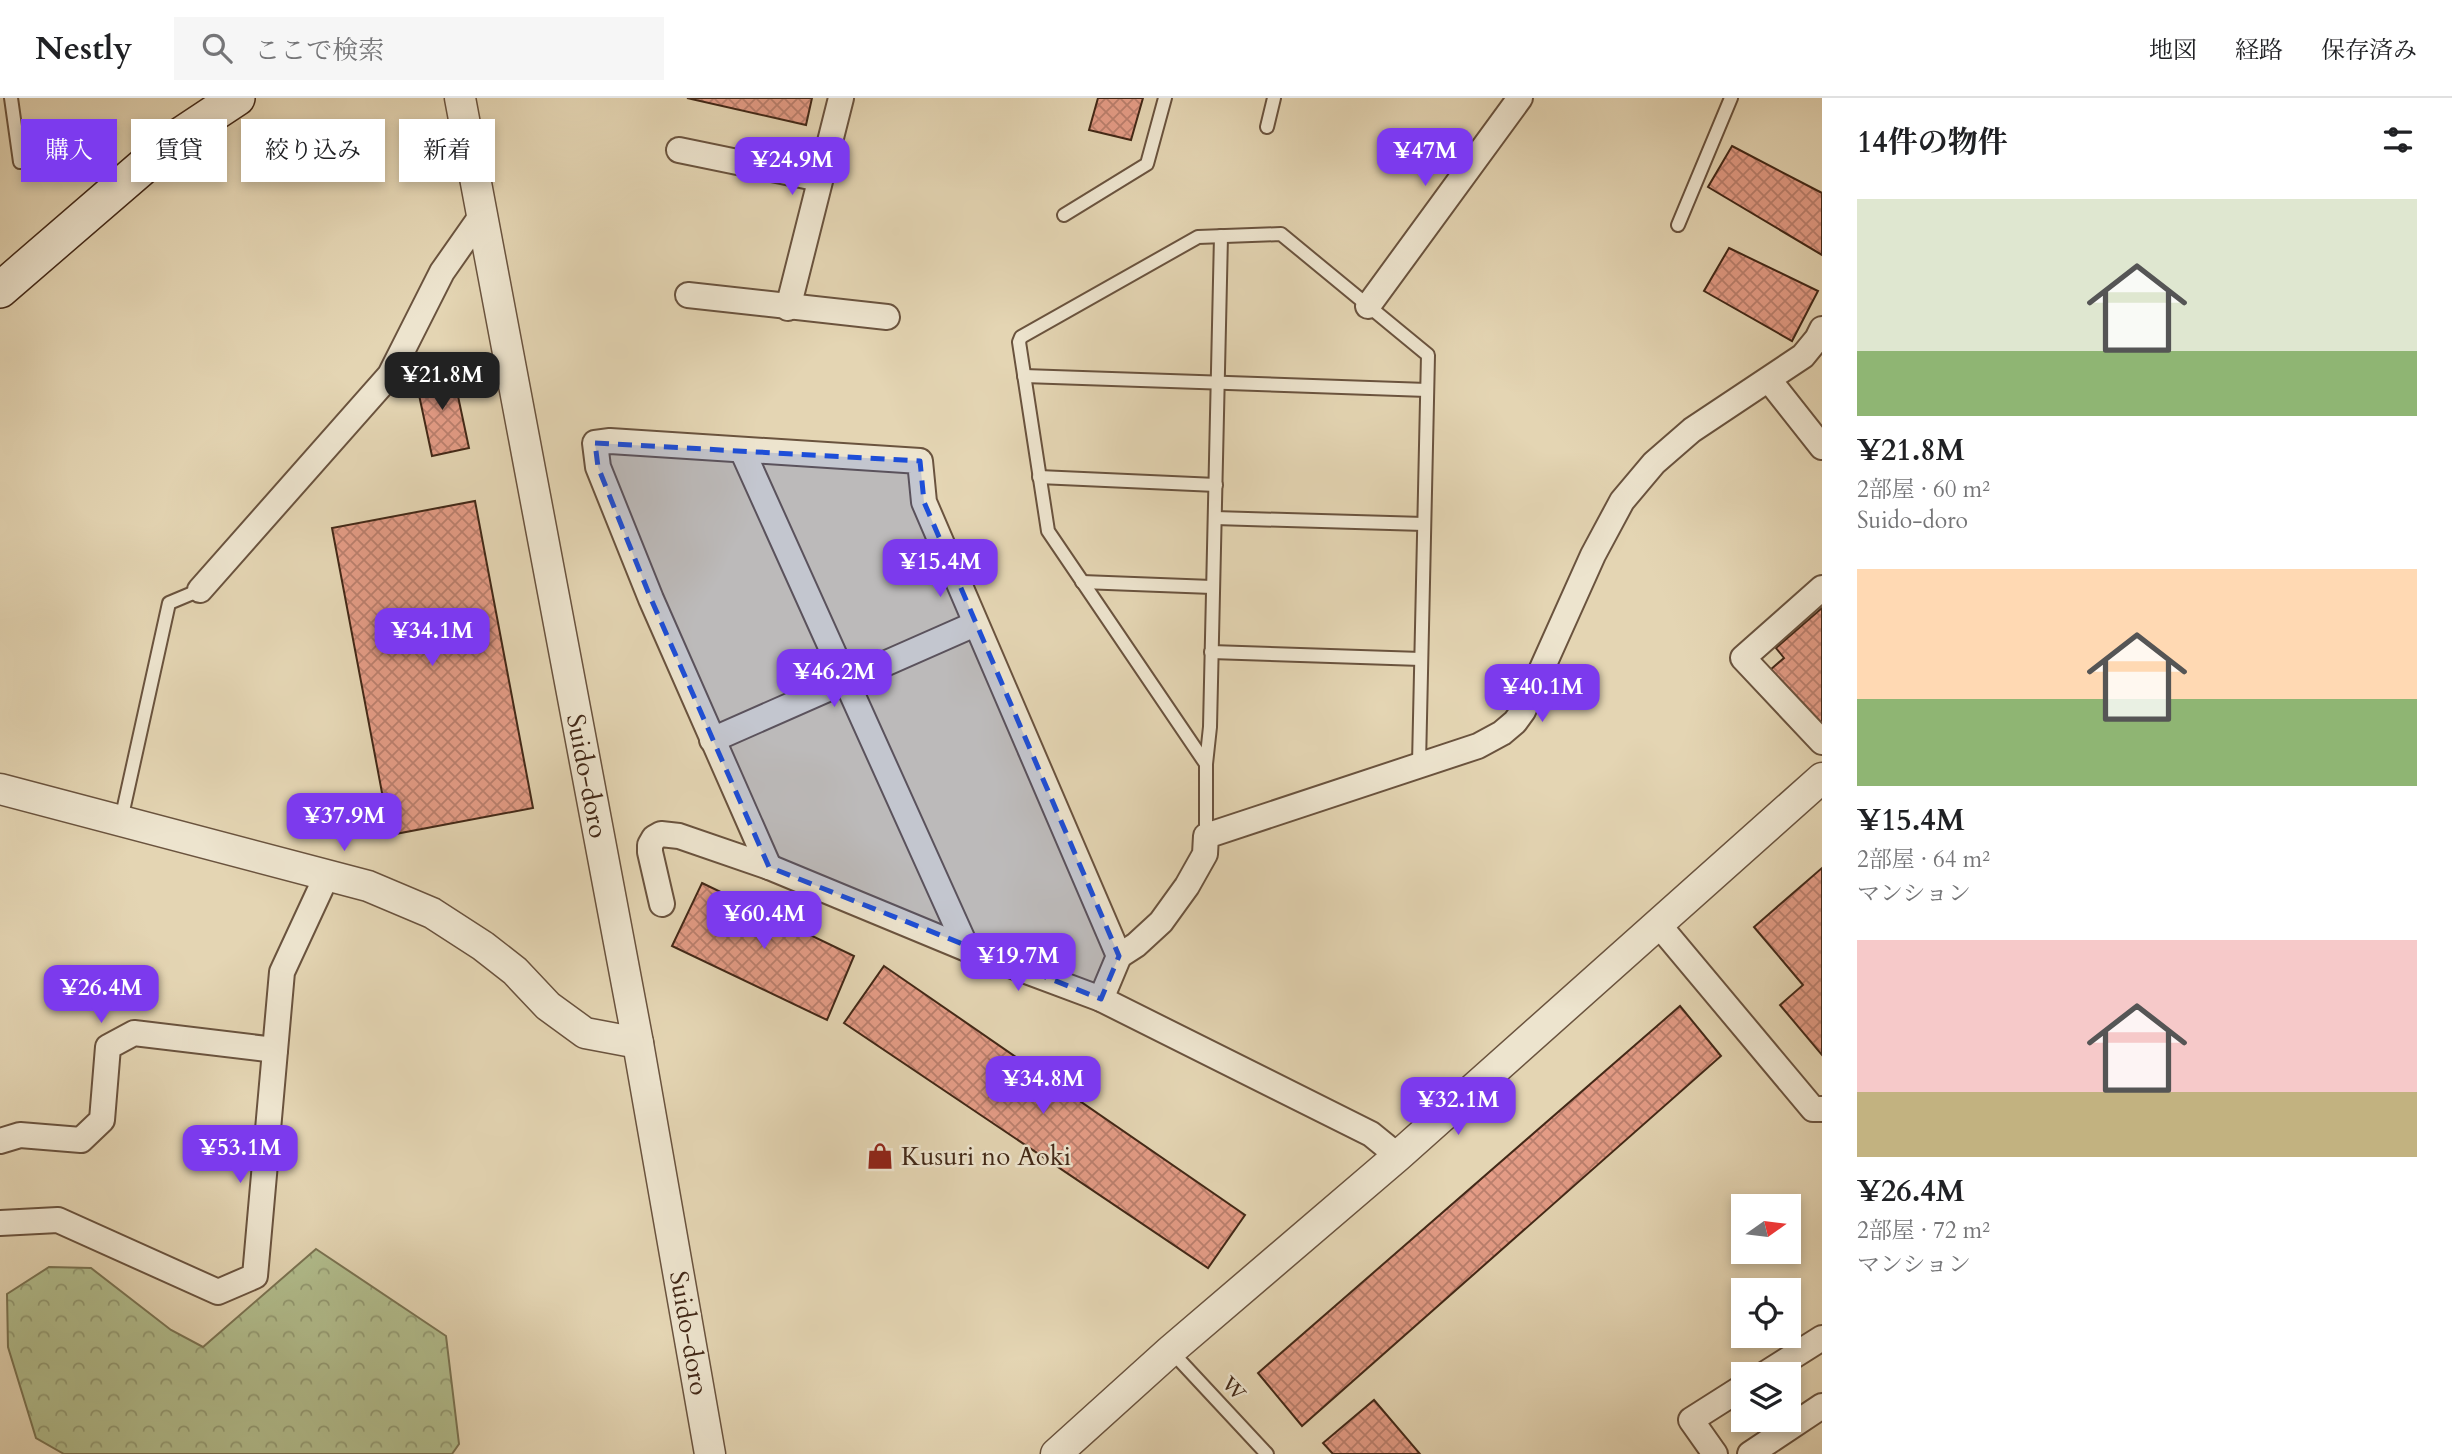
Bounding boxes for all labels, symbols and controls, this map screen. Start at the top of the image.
search box [174,17,664,80]
text: Nestly [35,26,132,71]
icon: search [198,29,236,67]
text: ここで検索 [254,33,384,68]
text: 地図 [2149,34,2197,67]
text: 経路 [2235,34,2283,67]
text: 保存済み [2321,34,2417,67]
chip: 購入 [21,119,117,182]
chip: 賃貸 [131,119,227,182]
chip: 絞り込み [241,119,385,182]
chip: 新着 [399,119,495,182]
icon: filters [2379,121,2417,159]
text: 14件の物件 [1857,122,2008,163]
pin: ¥47M [1384,129,1466,188]
text: ¥47M [1393,135,1457,166]
pin: ¥24.9M [735,138,849,197]
text: ¥24.9M [751,144,833,175]
icon: home [2074,245,2200,371]
pin: ¥21.8M [385,352,499,412]
text: ¥21.8M [401,359,483,390]
text: ¥21.8M [1857,430,1965,471]
text: 2部屋 · 60 m² [1857,474,1990,505]
text: Suido-doro [1857,505,1968,536]
pin: ¥15.4M [883,540,997,599]
text: ¥15.4M [899,546,981,577]
pin: ¥34.1M [375,608,489,668]
icon: home [2074,614,2200,740]
text: ¥34.1M [391,615,473,646]
pin: ¥46.2M [777,650,891,709]
text: ¥46.2M [793,656,875,687]
pin: ¥40.1M [1485,664,1599,724]
text: ¥40.1M [1501,671,1583,702]
street label: Suido-doro [558,711,616,841]
pin: ¥37.9M [287,794,401,853]
text: ¥37.9M [303,800,385,831]
text: ¥15.4M [1857,800,1965,841]
text: 2部屋 · 64 m² [1857,844,1990,875]
text: マンション [1857,878,1971,909]
pin: ¥60.4M [707,892,821,951]
text: ¥60.4M [723,898,805,929]
pin: ¥19.7M [961,934,1075,993]
text: ¥19.7M [977,940,1059,971]
pin: ¥26.4M [44,965,158,1025]
text: ¥26.4M [60,972,142,1003]
icon: home [2074,985,2200,1111]
pin: ¥34.8M [986,1056,1100,1116]
text: ¥34.8M [1002,1063,1084,1094]
pin: ¥32.1M [1401,1077,1515,1137]
text: ¥32.1M [1417,1084,1499,1115]
pin: ¥53.1M [183,1126,297,1185]
text: ¥53.1M [199,1132,281,1163]
place label: Kusuri no Aoki [901,1139,1071,1174]
shop icon: Kusuri no Aoki [865,1141,895,1171]
text: ¥26.4M [1857,1171,1965,1212]
north arrow [1731,1194,1801,1264]
map controls [1731,1194,1801,1432]
text: 2部屋 · 72 m² [1857,1215,1990,1246]
text: マンション [1857,1249,1971,1280]
street label: Suido-doro [661,1268,717,1398]
button: locate [1731,1278,1801,1348]
button: layers [1731,1362,1801,1432]
street label: ｗ [1213,1366,1257,1408]

